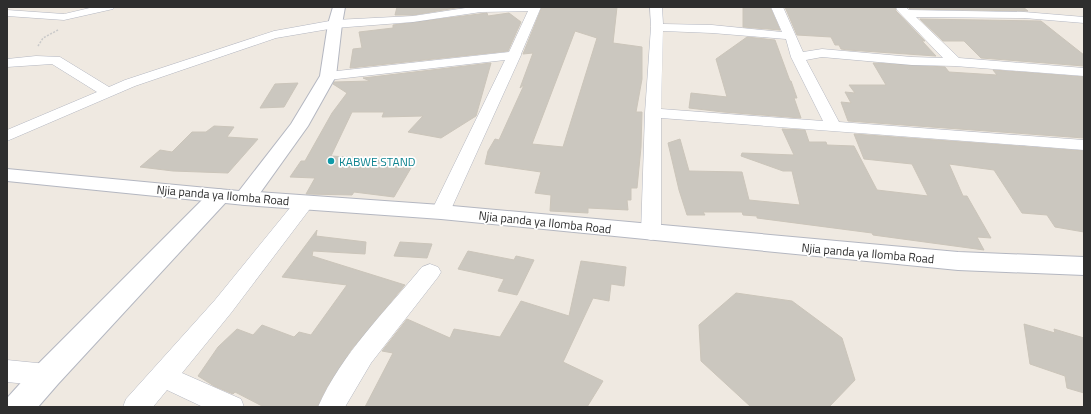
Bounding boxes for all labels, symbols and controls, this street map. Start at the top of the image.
place label: KABWE STAND [339,152,416,171]
marker: KABWE STAND [326,156,336,166]
street label: Njia panda ya Ilomba Road [156,180,290,210]
street label: Njia panda ya Ilomba Road [478,206,612,238]
street label: Njia panda ya Ilomba Road [801,238,935,268]

